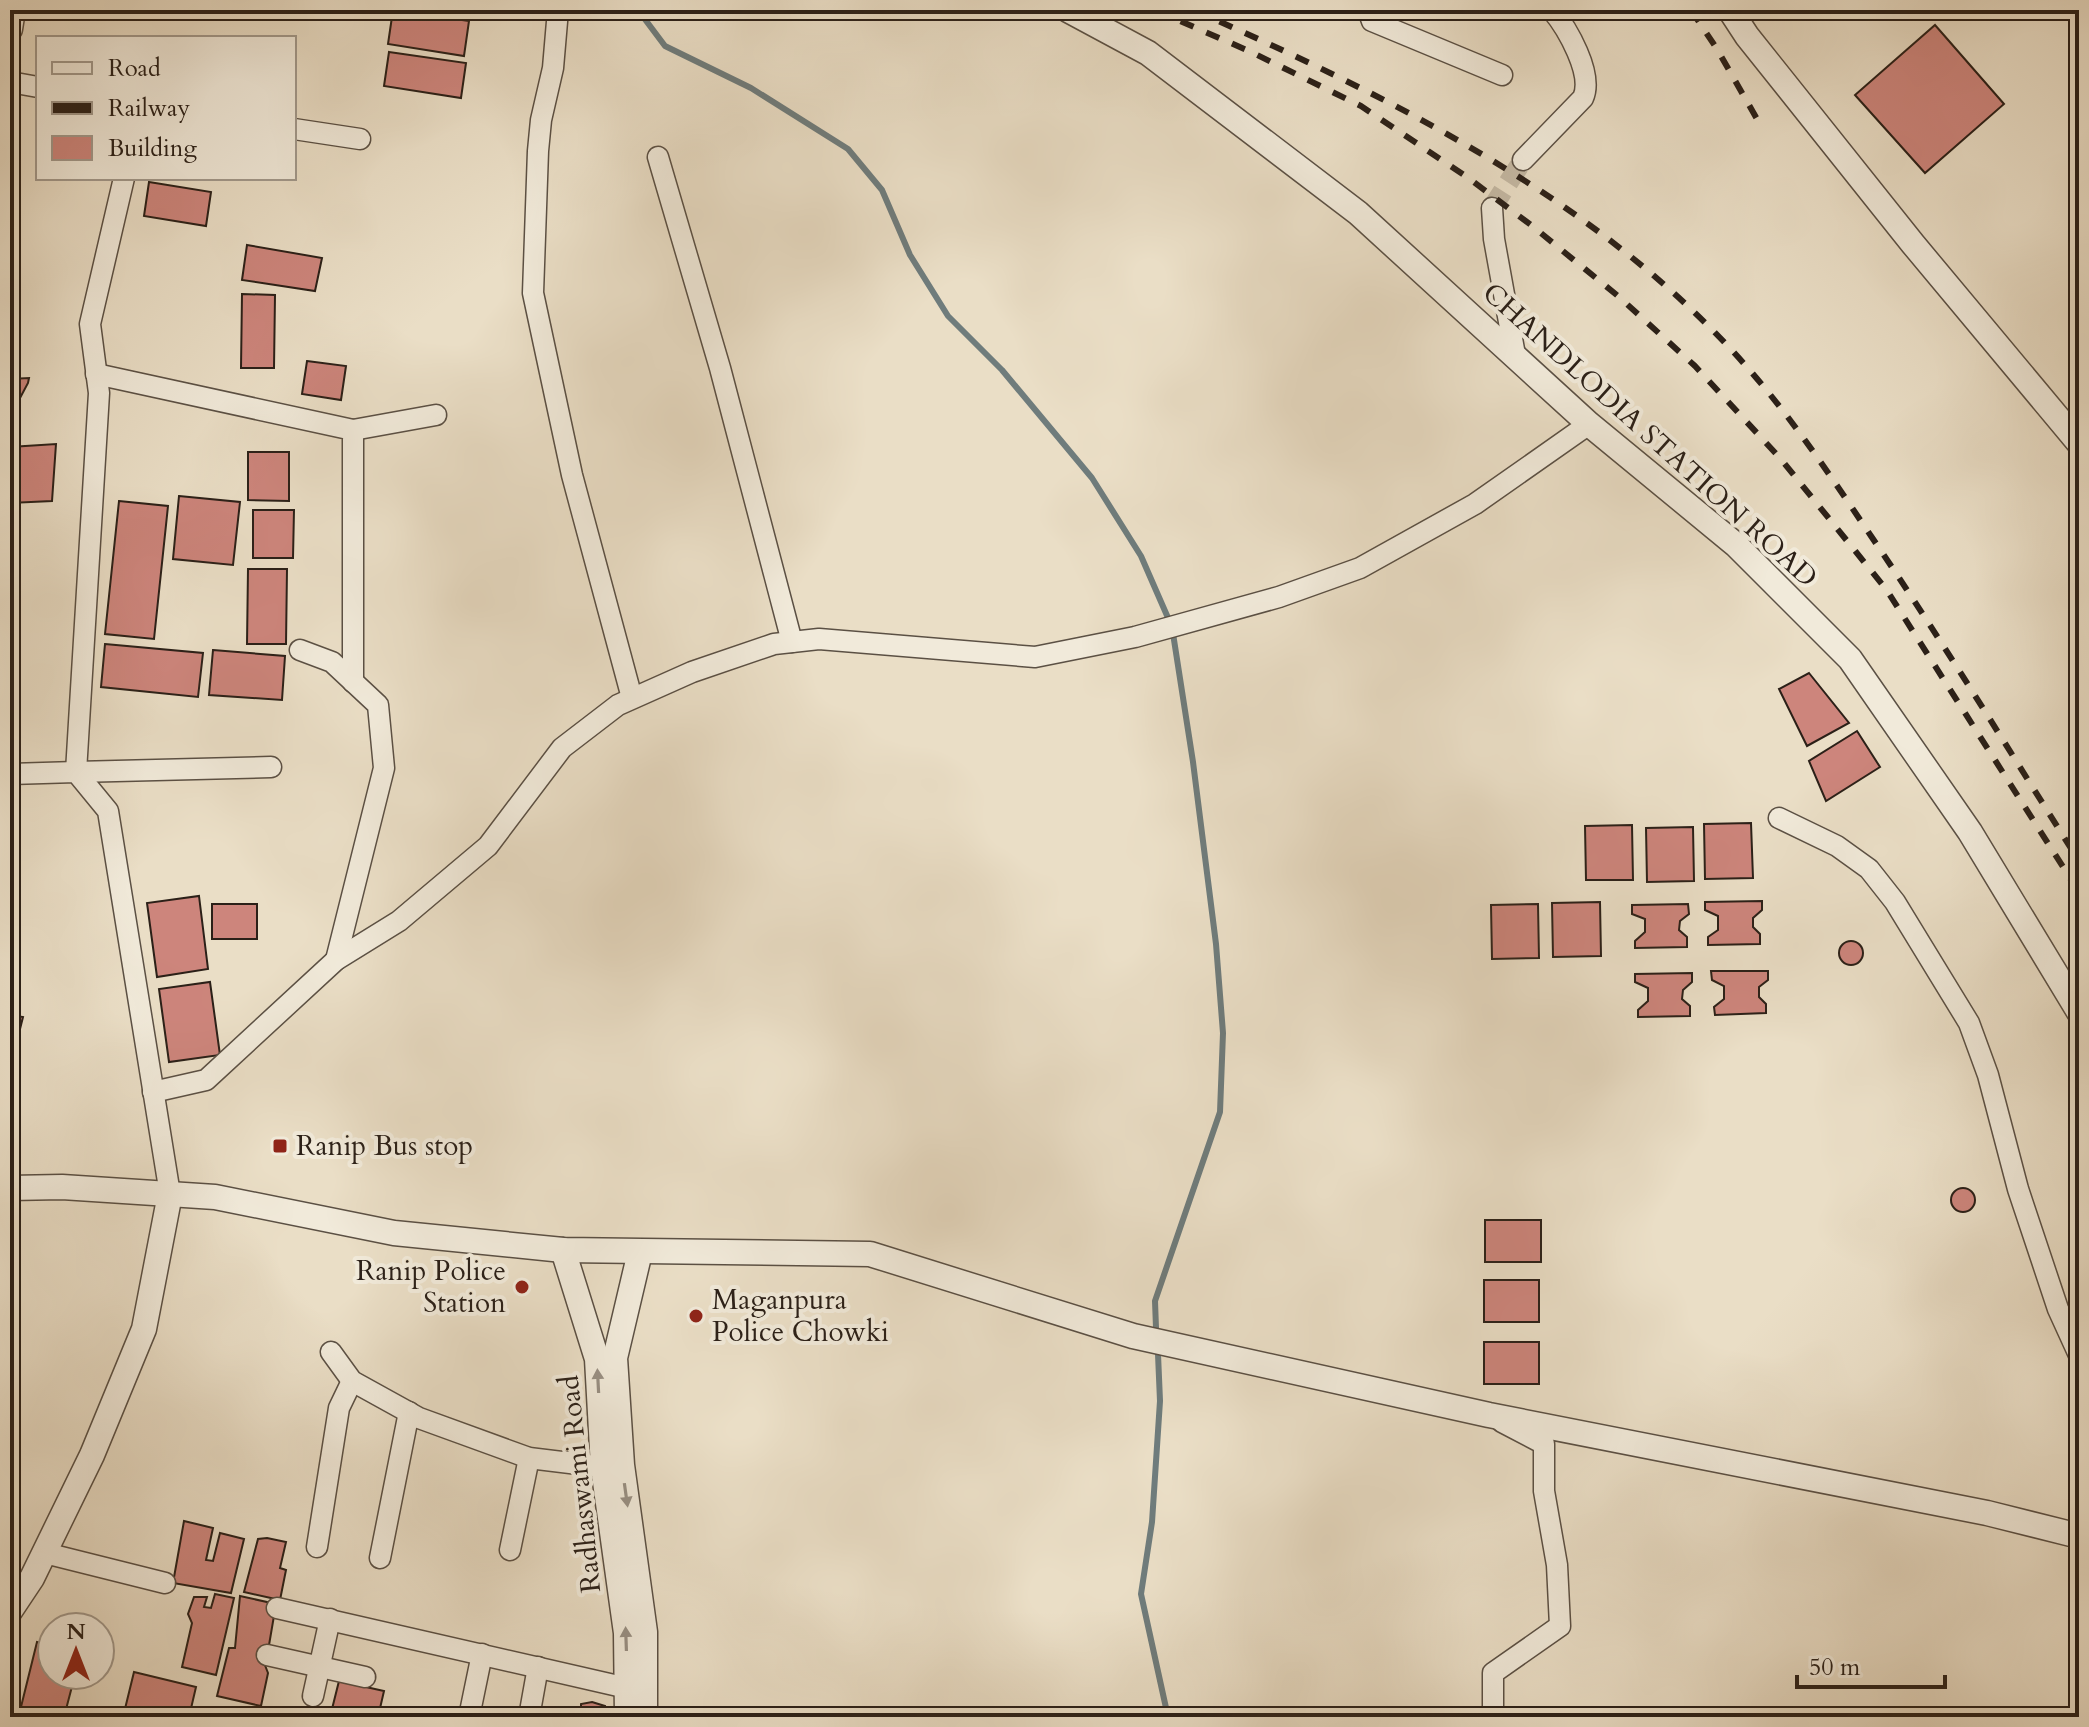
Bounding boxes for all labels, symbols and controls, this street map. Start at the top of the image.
legend [36,36,296,180]
text: Road [108,52,161,85]
text: Railway [108,92,190,125]
text: Building [108,132,198,165]
street label: CHANDLODIA STATION ROAD [1474,274,1826,596]
place label: Ranip Bus stop [296,1127,473,1165]
marker: Ranip Bus stop [271,1137,289,1155]
place label: Ranip Police Station [356,1252,506,1322]
marker: Ranip Police Station [513,1278,531,1296]
place label: Maganpura Police Chowki [712,1281,889,1351]
marker: Maganpura Police Chowki [687,1307,705,1325]
one-way arrow [592,1368,605,1393]
street label: Radhaswami Road [550,1373,610,1595]
one-way arrow [620,1483,633,1508]
north arrow [36,1611,116,1691]
text: N [66,1617,86,1647]
one-way arrow [619,1626,632,1651]
scale bar [1797,1639,1945,1689]
text: 50 m [1809,1651,1861,1684]

